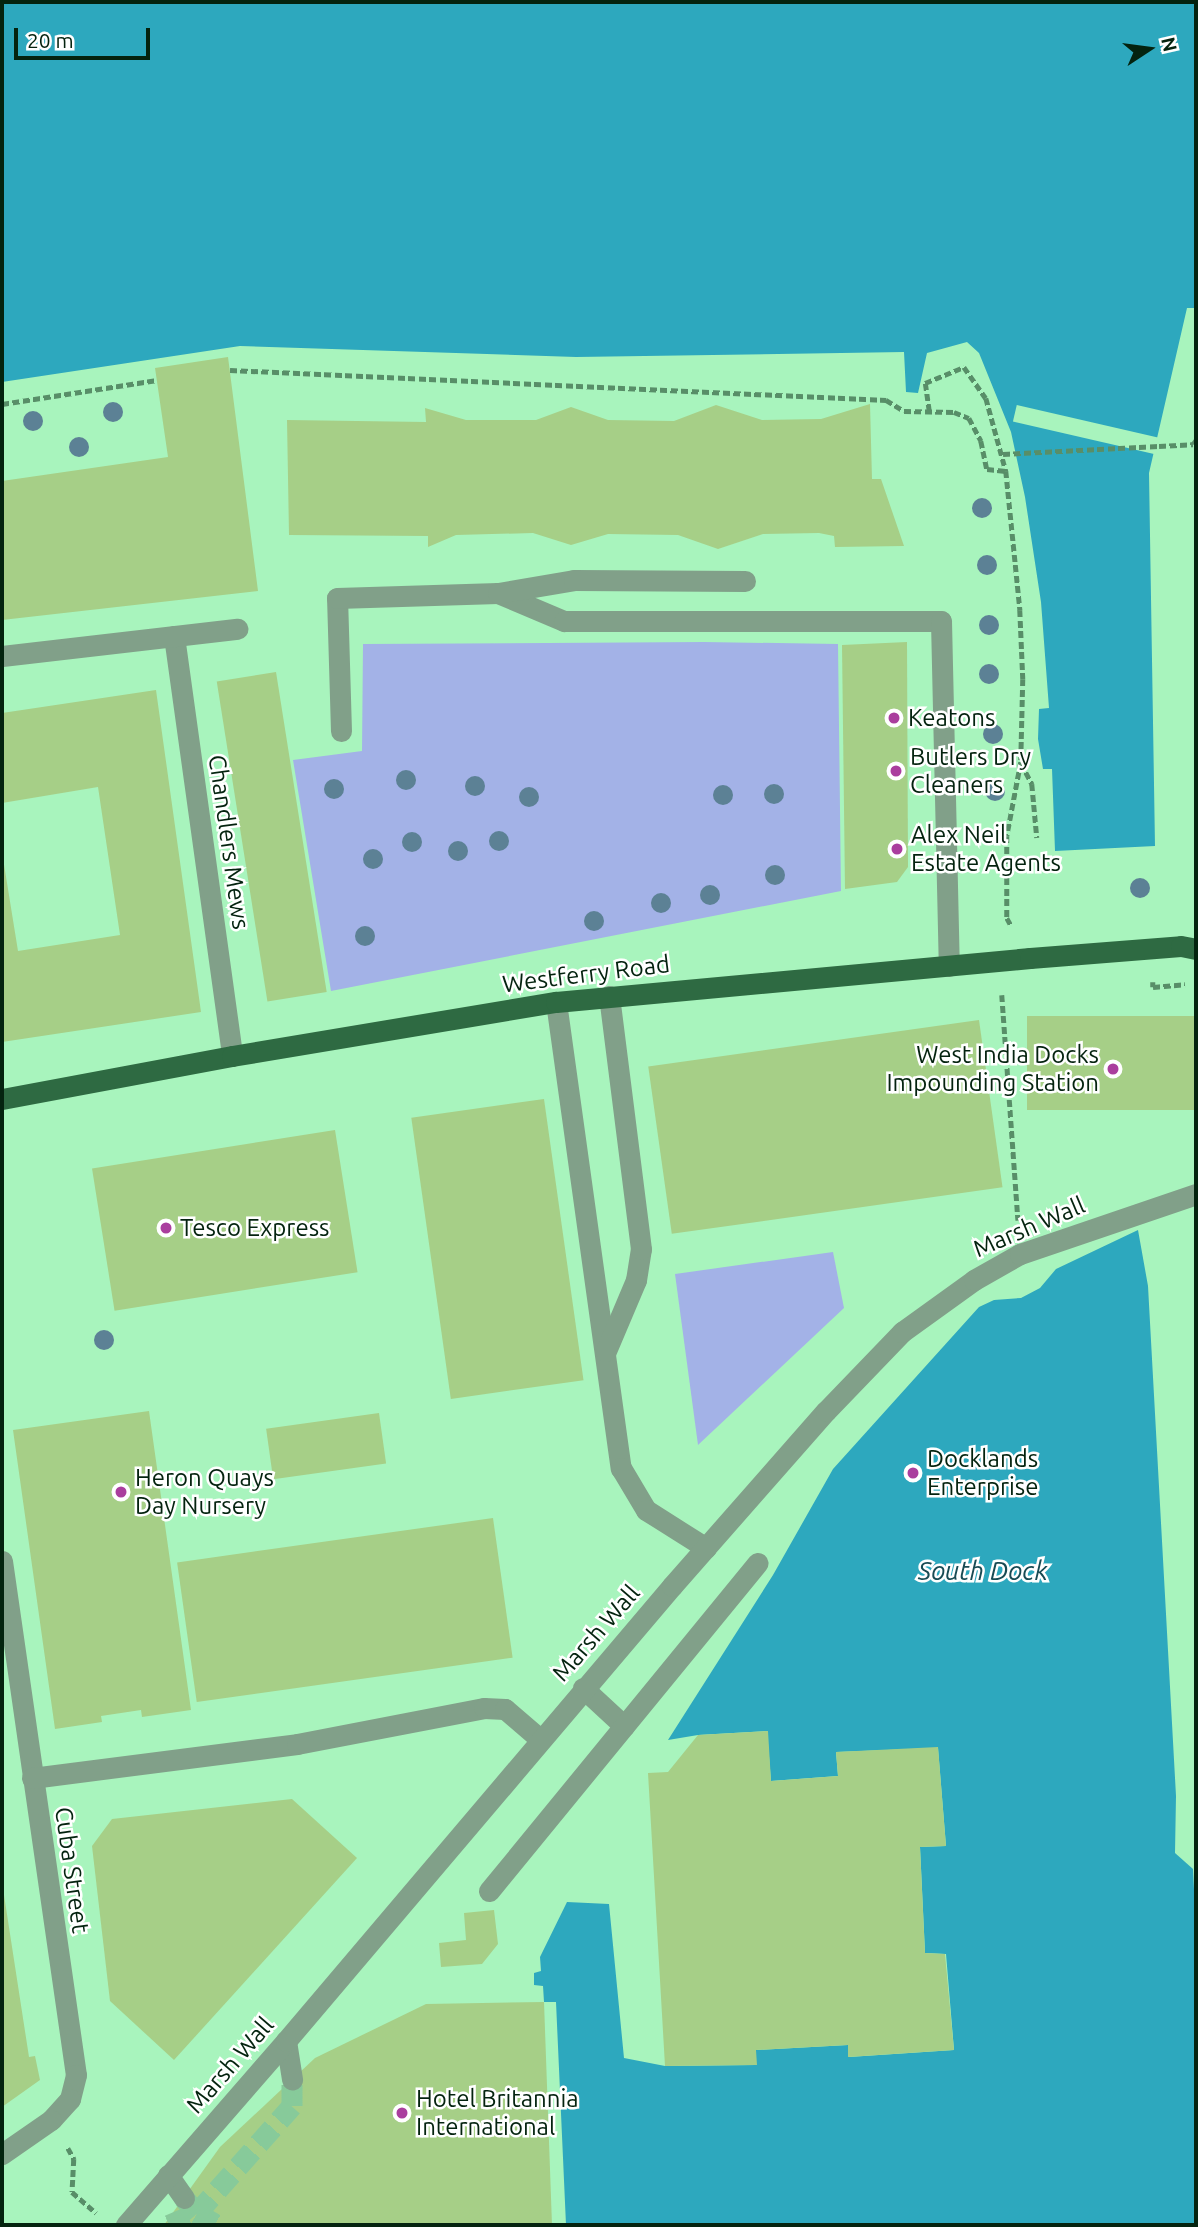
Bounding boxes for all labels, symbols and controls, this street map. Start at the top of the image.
scale bar [18,14,154,58]
north arrow [1114,14,1184,84]
text: 20 m [27,28,74,52]
text: N [1157,35,1182,54]
place label: Keatons [908,704,995,732]
marker: Keatons [886,710,902,726]
place label: Butlers Dry Cleaners [910,743,1031,799]
street label: Chandlers Mews [202,753,256,931]
marker: Butlers Dry Cleaners [888,763,904,779]
place label: Alex Neil Estate Agents [911,821,1061,877]
marker: Alex Neil Estate Agents [889,841,905,857]
street label: Westferry Road [501,949,671,999]
place label: West India Docks Impounding Station [886,1041,1099,1097]
marker: West India Docks Impounding Station [1105,1061,1121,1077]
street label: Marsh Wall [969,1191,1089,1263]
place label: Tesco Express [180,1214,329,1242]
marker: Tesco Express [158,1220,174,1236]
place label: Docklands Enterprise [927,1445,1039,1501]
place label: Heron Quays Day Nursery [135,1464,274,1520]
marker: Docklands Enterprise [905,1465,921,1481]
marker: Heron Quays Day Nursery [113,1484,129,1500]
water label: South Dock [918,1555,1048,1587]
street label: Marsh Wall [546,1579,646,1687]
street label: Cuba Street [49,1805,95,1935]
street label: Marsh Wall [180,2011,280,2119]
place label: Hotel Britannia International [416,2085,579,2141]
marker: Hotel Britannia International [394,2105,410,2121]

